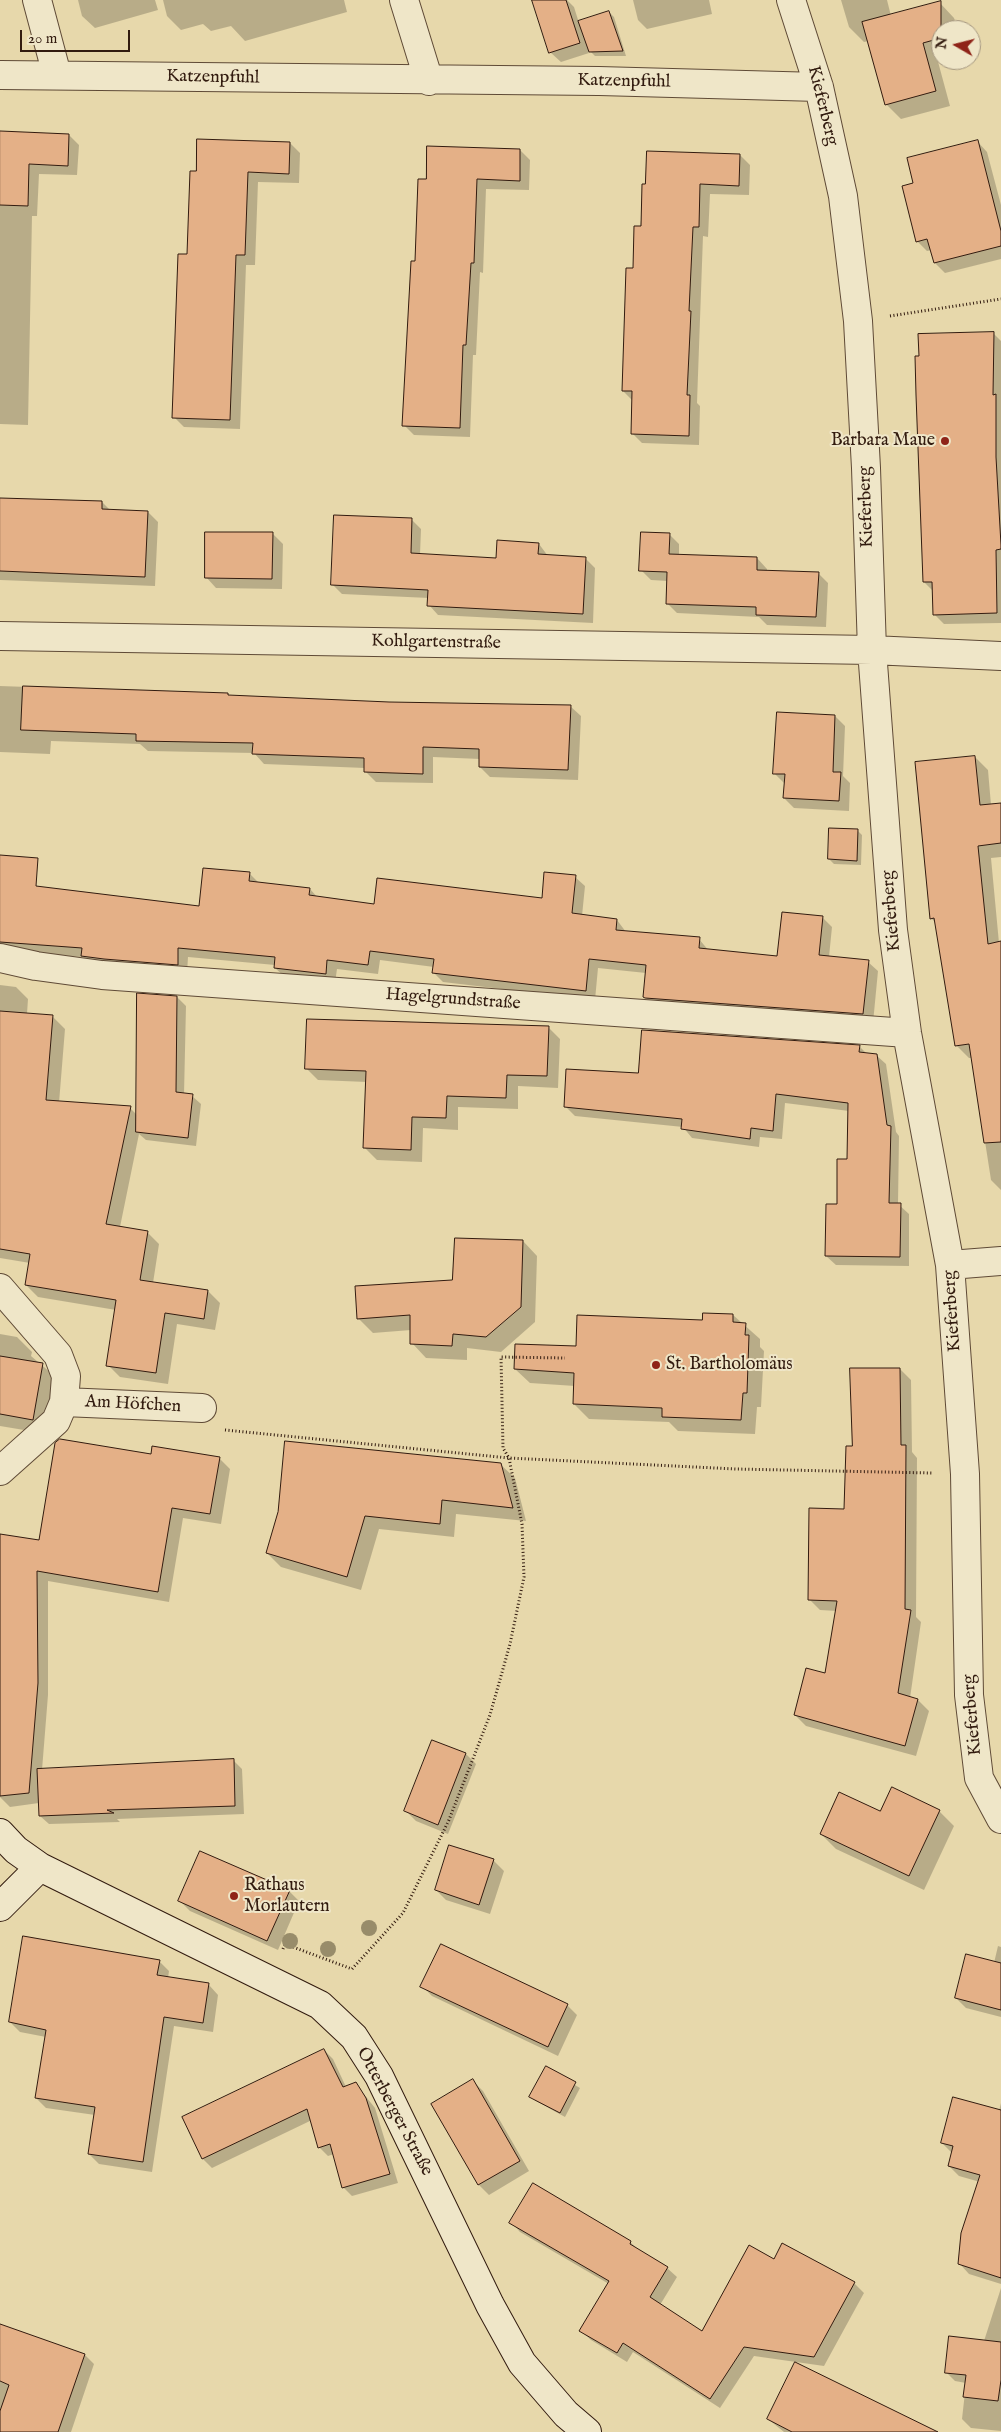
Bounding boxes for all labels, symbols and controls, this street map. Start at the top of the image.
scale bar [22,20,132,52]
north arrow [931,20,981,70]
text: 20 m [28,29,57,48]
text: N [932,36,952,50]
street label: Kieferberg [802,64,842,148]
street label: Katzenpfuhl [166,66,260,90]
street label: Katzenpfuhl [577,70,671,94]
place label: Barbara Maue [831,430,935,452]
marker: Barbara Maue [939,435,951,447]
street label: Kieferberg [855,466,879,548]
street label: Kohlgartenstraße [371,631,501,655]
street label: Kieferberg [878,869,906,953]
street label: Hagelgrundstraße [385,984,521,1016]
street label: Kieferberg [939,1270,967,1352]
place label: St. Bartholomäus [666,1354,793,1376]
marker: St. Bartholomäus [650,1359,662,1371]
street label: Am Höfchen [84,1392,182,1418]
street label: Kieferberg [959,1673,987,1757]
place label: Rathaus Morlautern [244,1875,330,1918]
marker: Rathaus Morlautern [228,1890,240,1902]
street label: Otterberger Straße [351,2044,437,2180]

